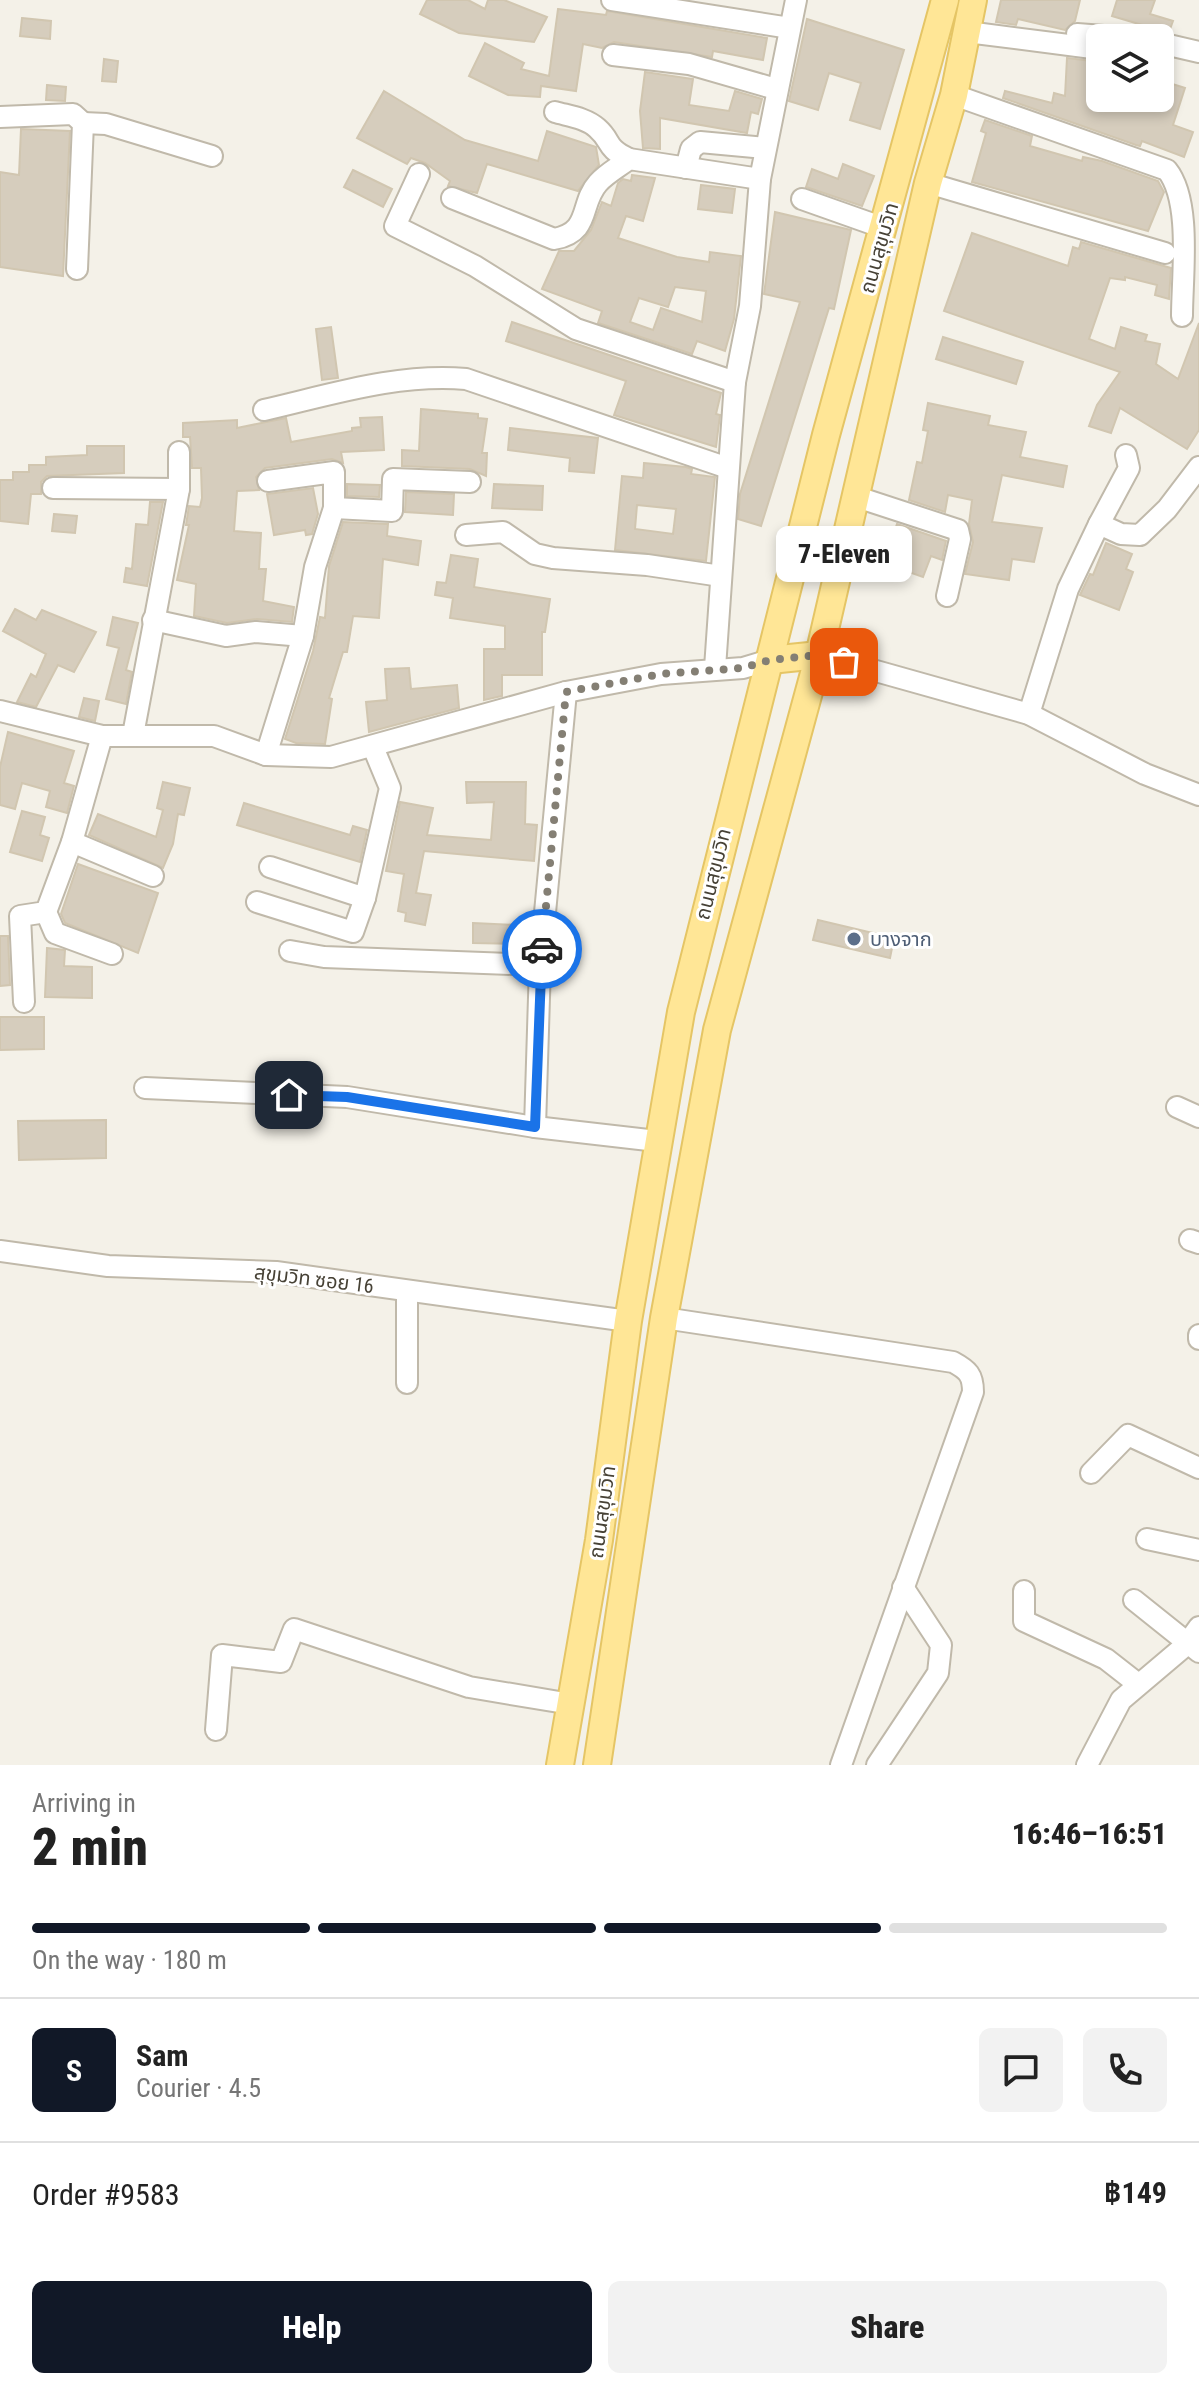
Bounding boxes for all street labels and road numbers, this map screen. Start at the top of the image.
street label: ถนนสุขุมวิท [855,200,903,296]
street label: ถนนสุขุมวิท [690,826,736,922]
street label: สุขุมวิท ซอย 16 [253,1260,375,1298]
street label: ถนนสุขุมวิท [584,1464,620,1560]

